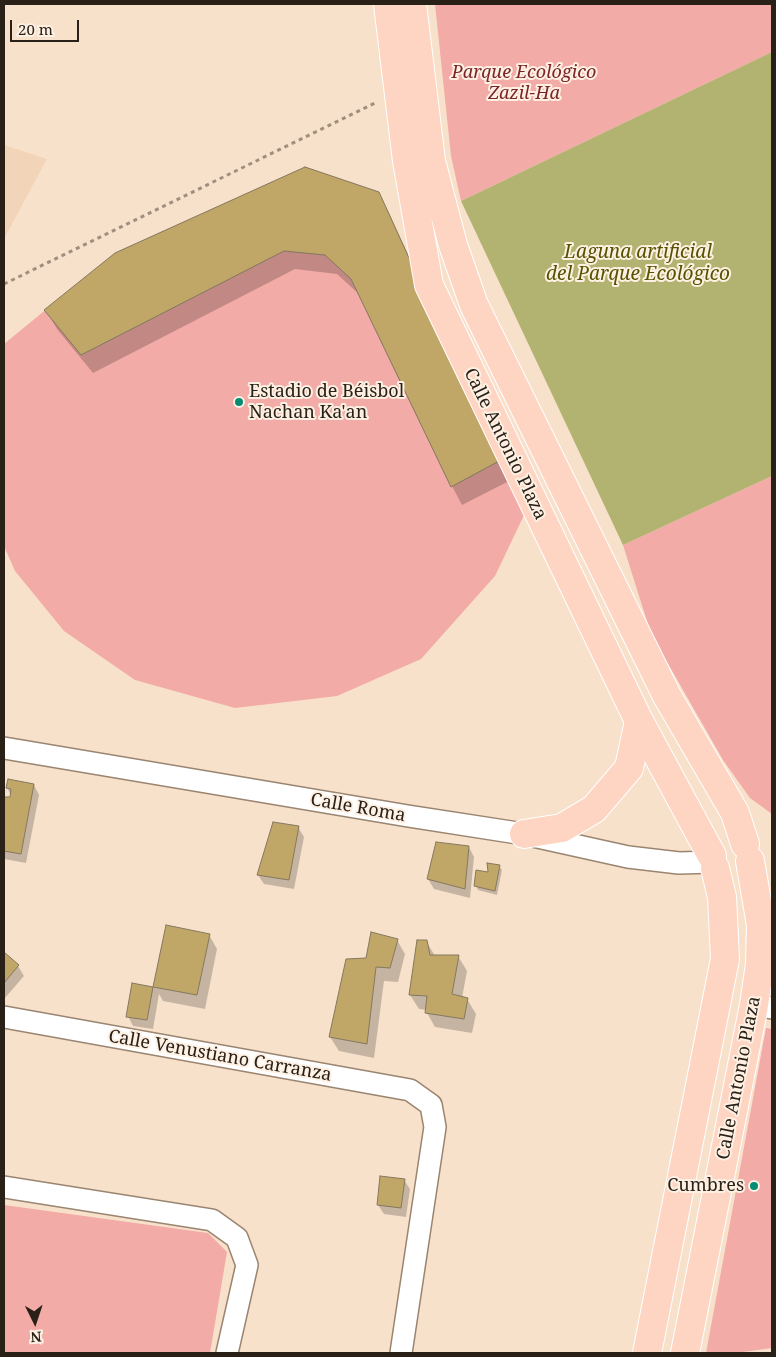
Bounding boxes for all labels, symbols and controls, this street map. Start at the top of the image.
scale bar [12,10,81,42]
text: 20 m [18,19,53,39]
park label: Parque Ecológico Zazil-Ha [452,62,596,104]
water label: Laguna artificial del Parque Ecológico [546,242,730,286]
street label: Calle Antonio Plaza [459,365,551,523]
place label: Estadio de Béisbol Nachan Ka'an [249,381,404,424]
marker: Estadio de Béisbol Nachan Ka'an [233,396,245,408]
street label: Calle Roma [309,789,407,827]
street label: Calle Antonio Plaza [713,994,765,1162]
street label: Calle Venustiano Carranza [107,1026,333,1086]
place label: Cumbres [667,1175,744,1197]
marker: Cumbres [748,1180,760,1192]
north arrow [10,1297,60,1347]
text: N [30,1328,42,1347]

